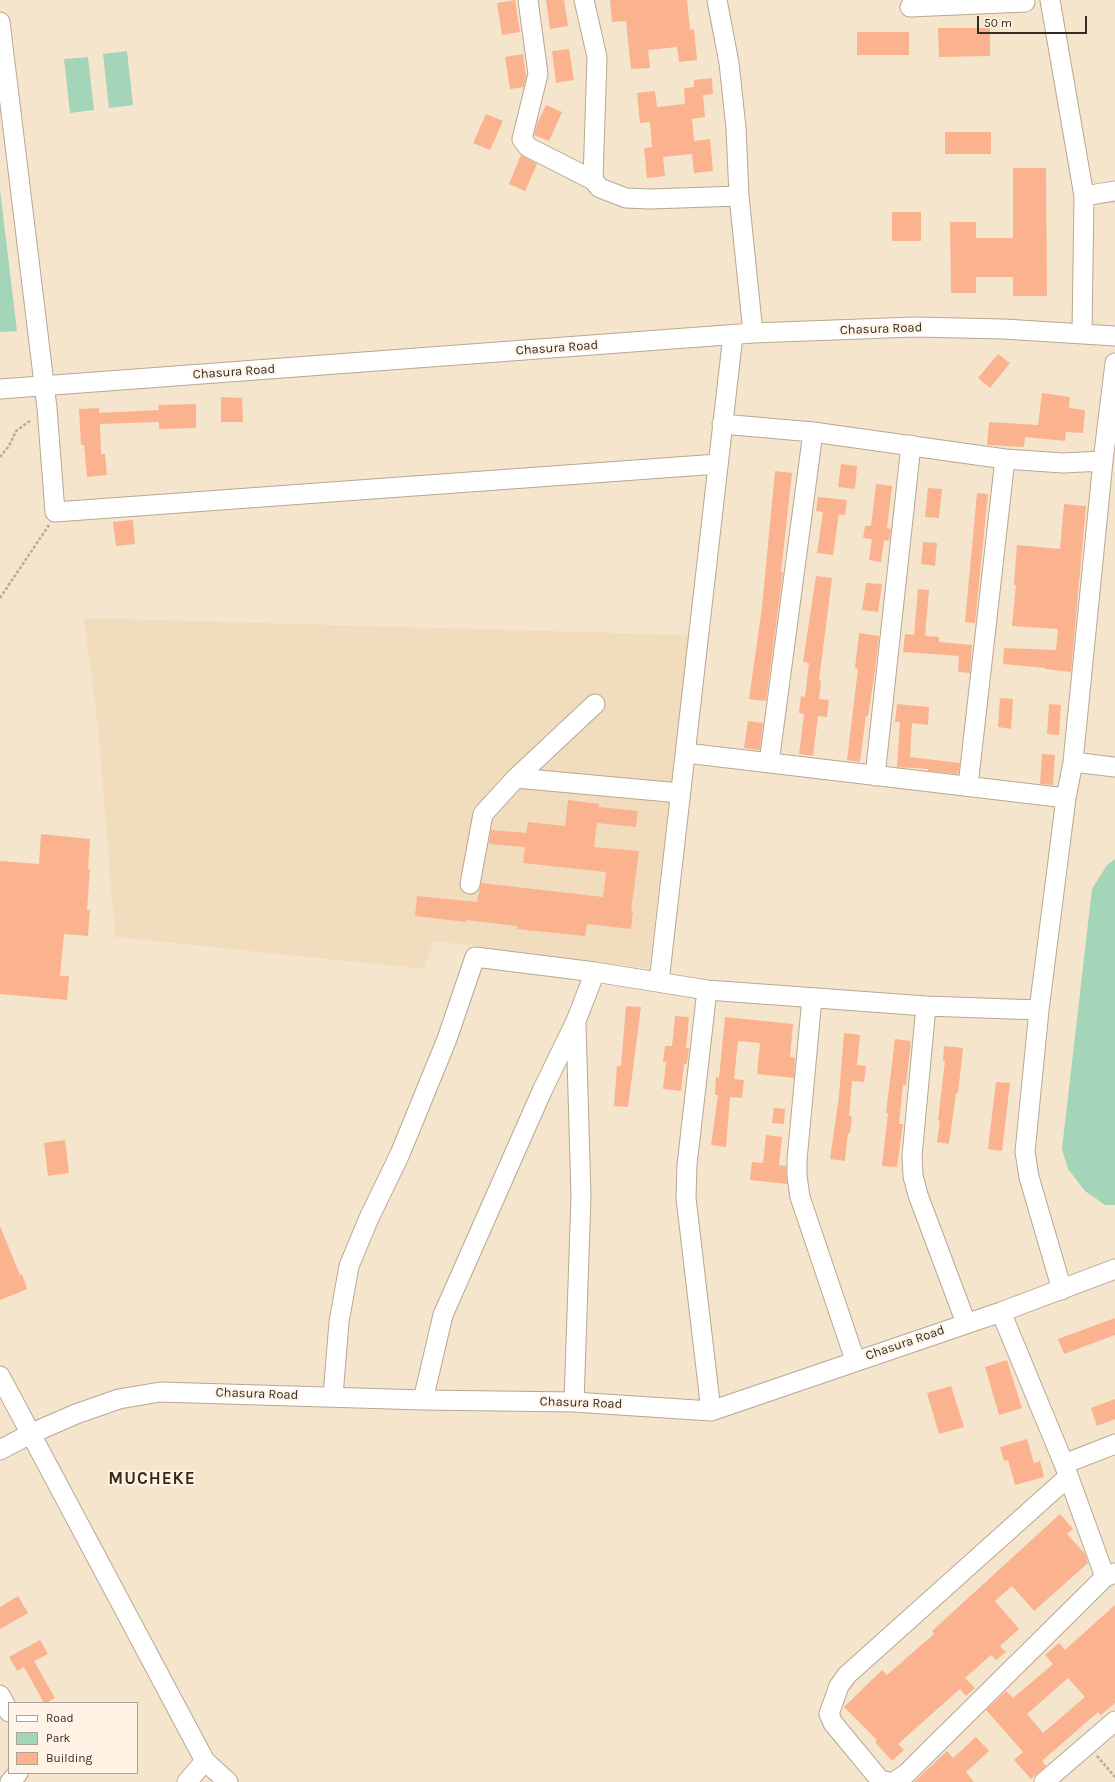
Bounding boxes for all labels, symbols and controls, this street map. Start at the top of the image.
scale bar [979,8,1089,34]
text: 50 m [984,16,1012,30]
street label: Chasura Road [839,320,923,338]
street label: Chasura Road [515,337,599,359]
street label: Chasura Road [192,361,276,383]
street label: Chasura Road [863,1322,947,1364]
street label: Chasura Road [215,1385,299,1403]
street label: Chasura Road [539,1394,623,1412]
district label: MUCHEKE [108,1469,196,1489]
legend [8,1702,138,1774]
text: Road [46,1711,74,1725]
text: Park [46,1731,70,1745]
text: Building [46,1751,92,1765]

